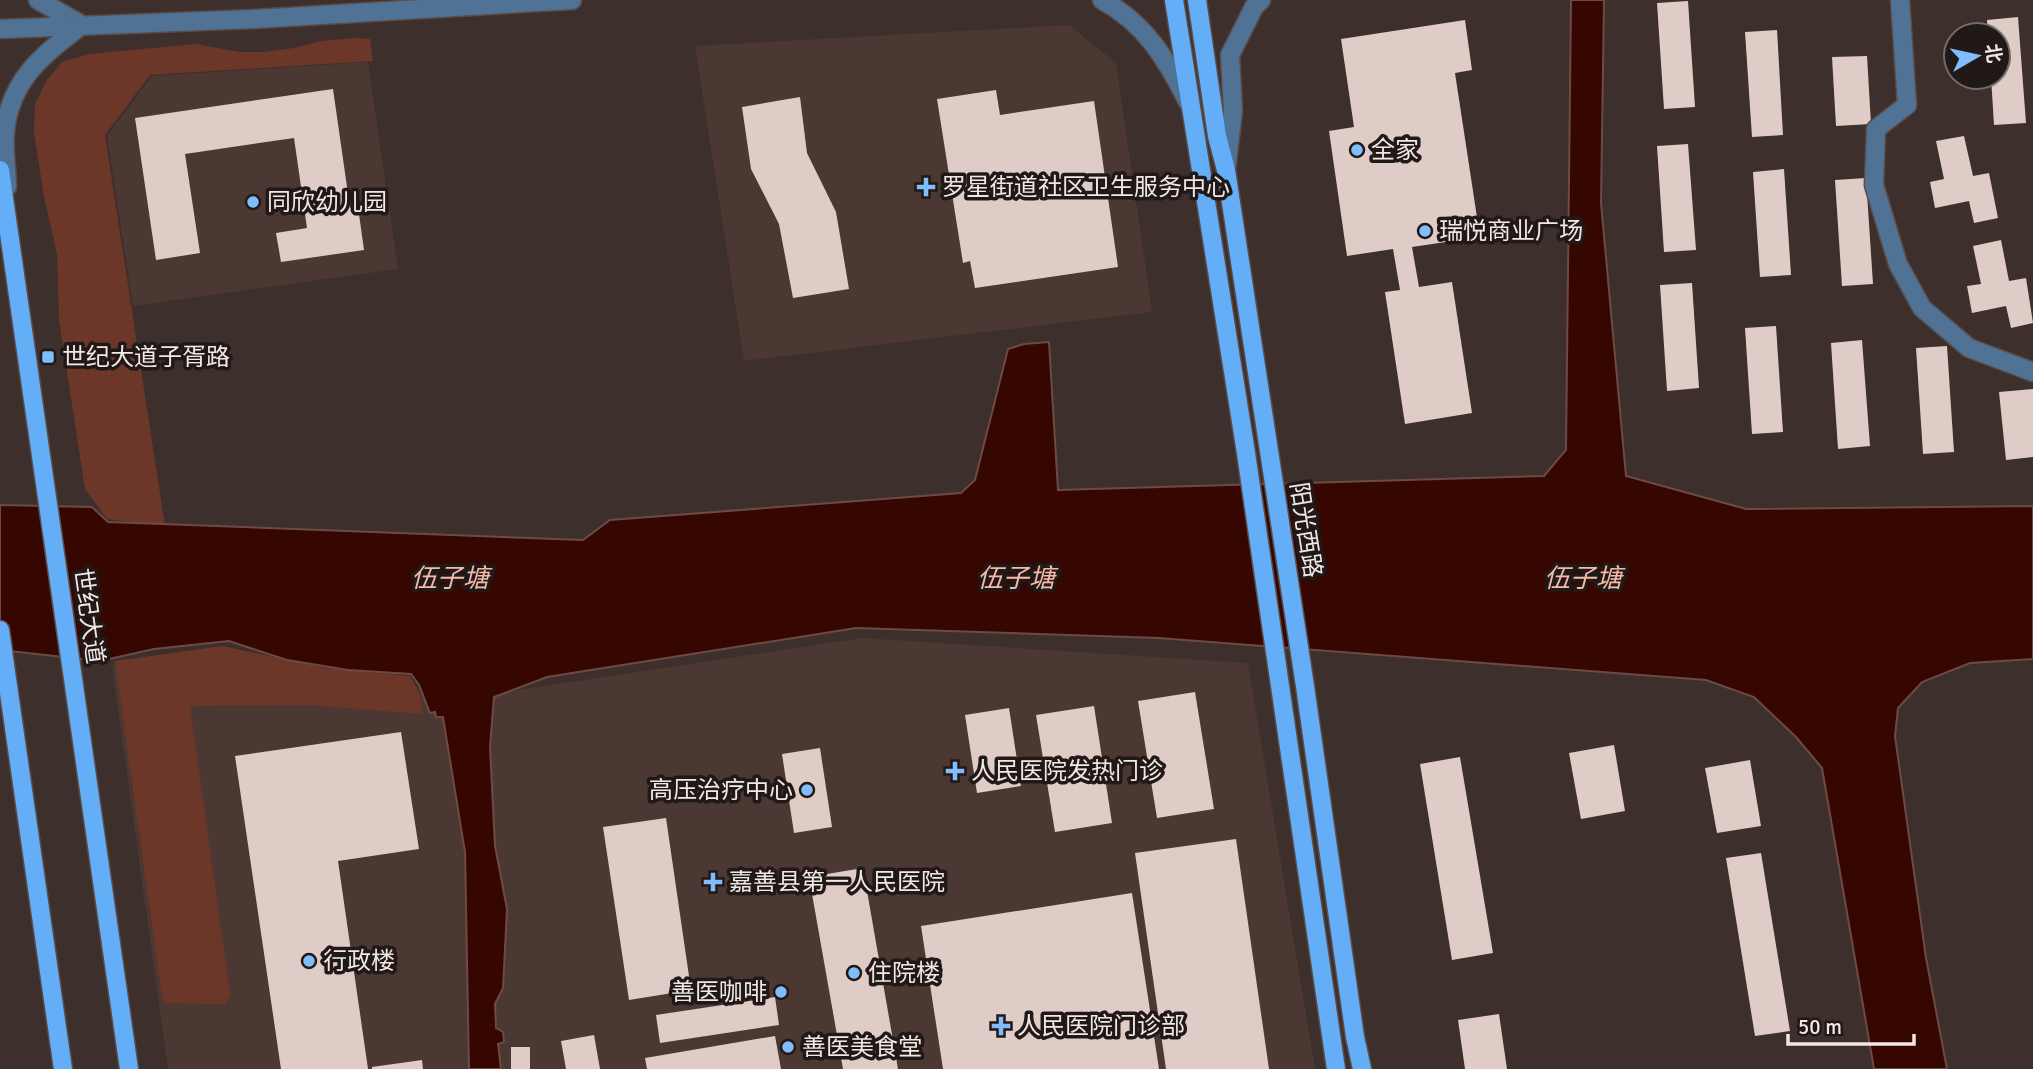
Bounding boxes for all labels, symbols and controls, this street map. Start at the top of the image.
north arrow [1942,21,2012,91]
text: 北 [1979,42,2006,65]
place label: 全家 [1371,135,1419,165]
marker: 全家 [1349,142,1365,158]
place label: 罗星街道社区卫生服务中心 [942,172,1230,202]
marker: 罗星街道社区卫生服务中心 [916,177,936,197]
place label: 同欣幼儿园 [267,187,387,217]
marker: 同欣幼儿园 [245,194,261,210]
place label: 瑞悦商业广场 [1439,216,1583,246]
marker: 瑞悦商业广场 [1417,223,1433,239]
place label: 世纪大道子胥路 [62,342,230,372]
marker: 世纪大道子胥路 [40,349,56,365]
street label: 阳光西路 [1284,480,1328,580]
water label: 伍子塘 [411,563,493,595]
water label: 伍子塘 [977,563,1059,595]
water label: 伍子塘 [1544,563,1626,595]
street label: 世纪大道 [67,566,111,666]
place label: 人民医院发热门诊 [971,756,1163,786]
marker: 人民医院发热门诊 [945,761,965,781]
place label: 高压治疗中心 [649,775,793,805]
marker: 高压治疗中心 [799,782,815,798]
place label: 嘉善县第一人民医院 [729,867,945,897]
marker: 嘉善县第一人民医院 [703,872,723,892]
place label: 行政楼 [323,946,395,976]
marker: 行政楼 [301,953,317,969]
place label: 住院楼 [868,958,940,988]
marker: 住院楼 [846,965,862,981]
place label: 善医咖啡 [671,977,767,1007]
marker: 善医咖啡 [773,984,789,1000]
scale bar [1788,1002,1914,1046]
place label: 人民医院门诊部 [1017,1011,1185,1041]
text: 50 m [1798,1014,1842,1040]
marker: 人民医院门诊部 [991,1016,1011,1036]
place label: 善医美食堂 [802,1032,922,1062]
marker: 善医美食堂 [780,1039,796,1055]

